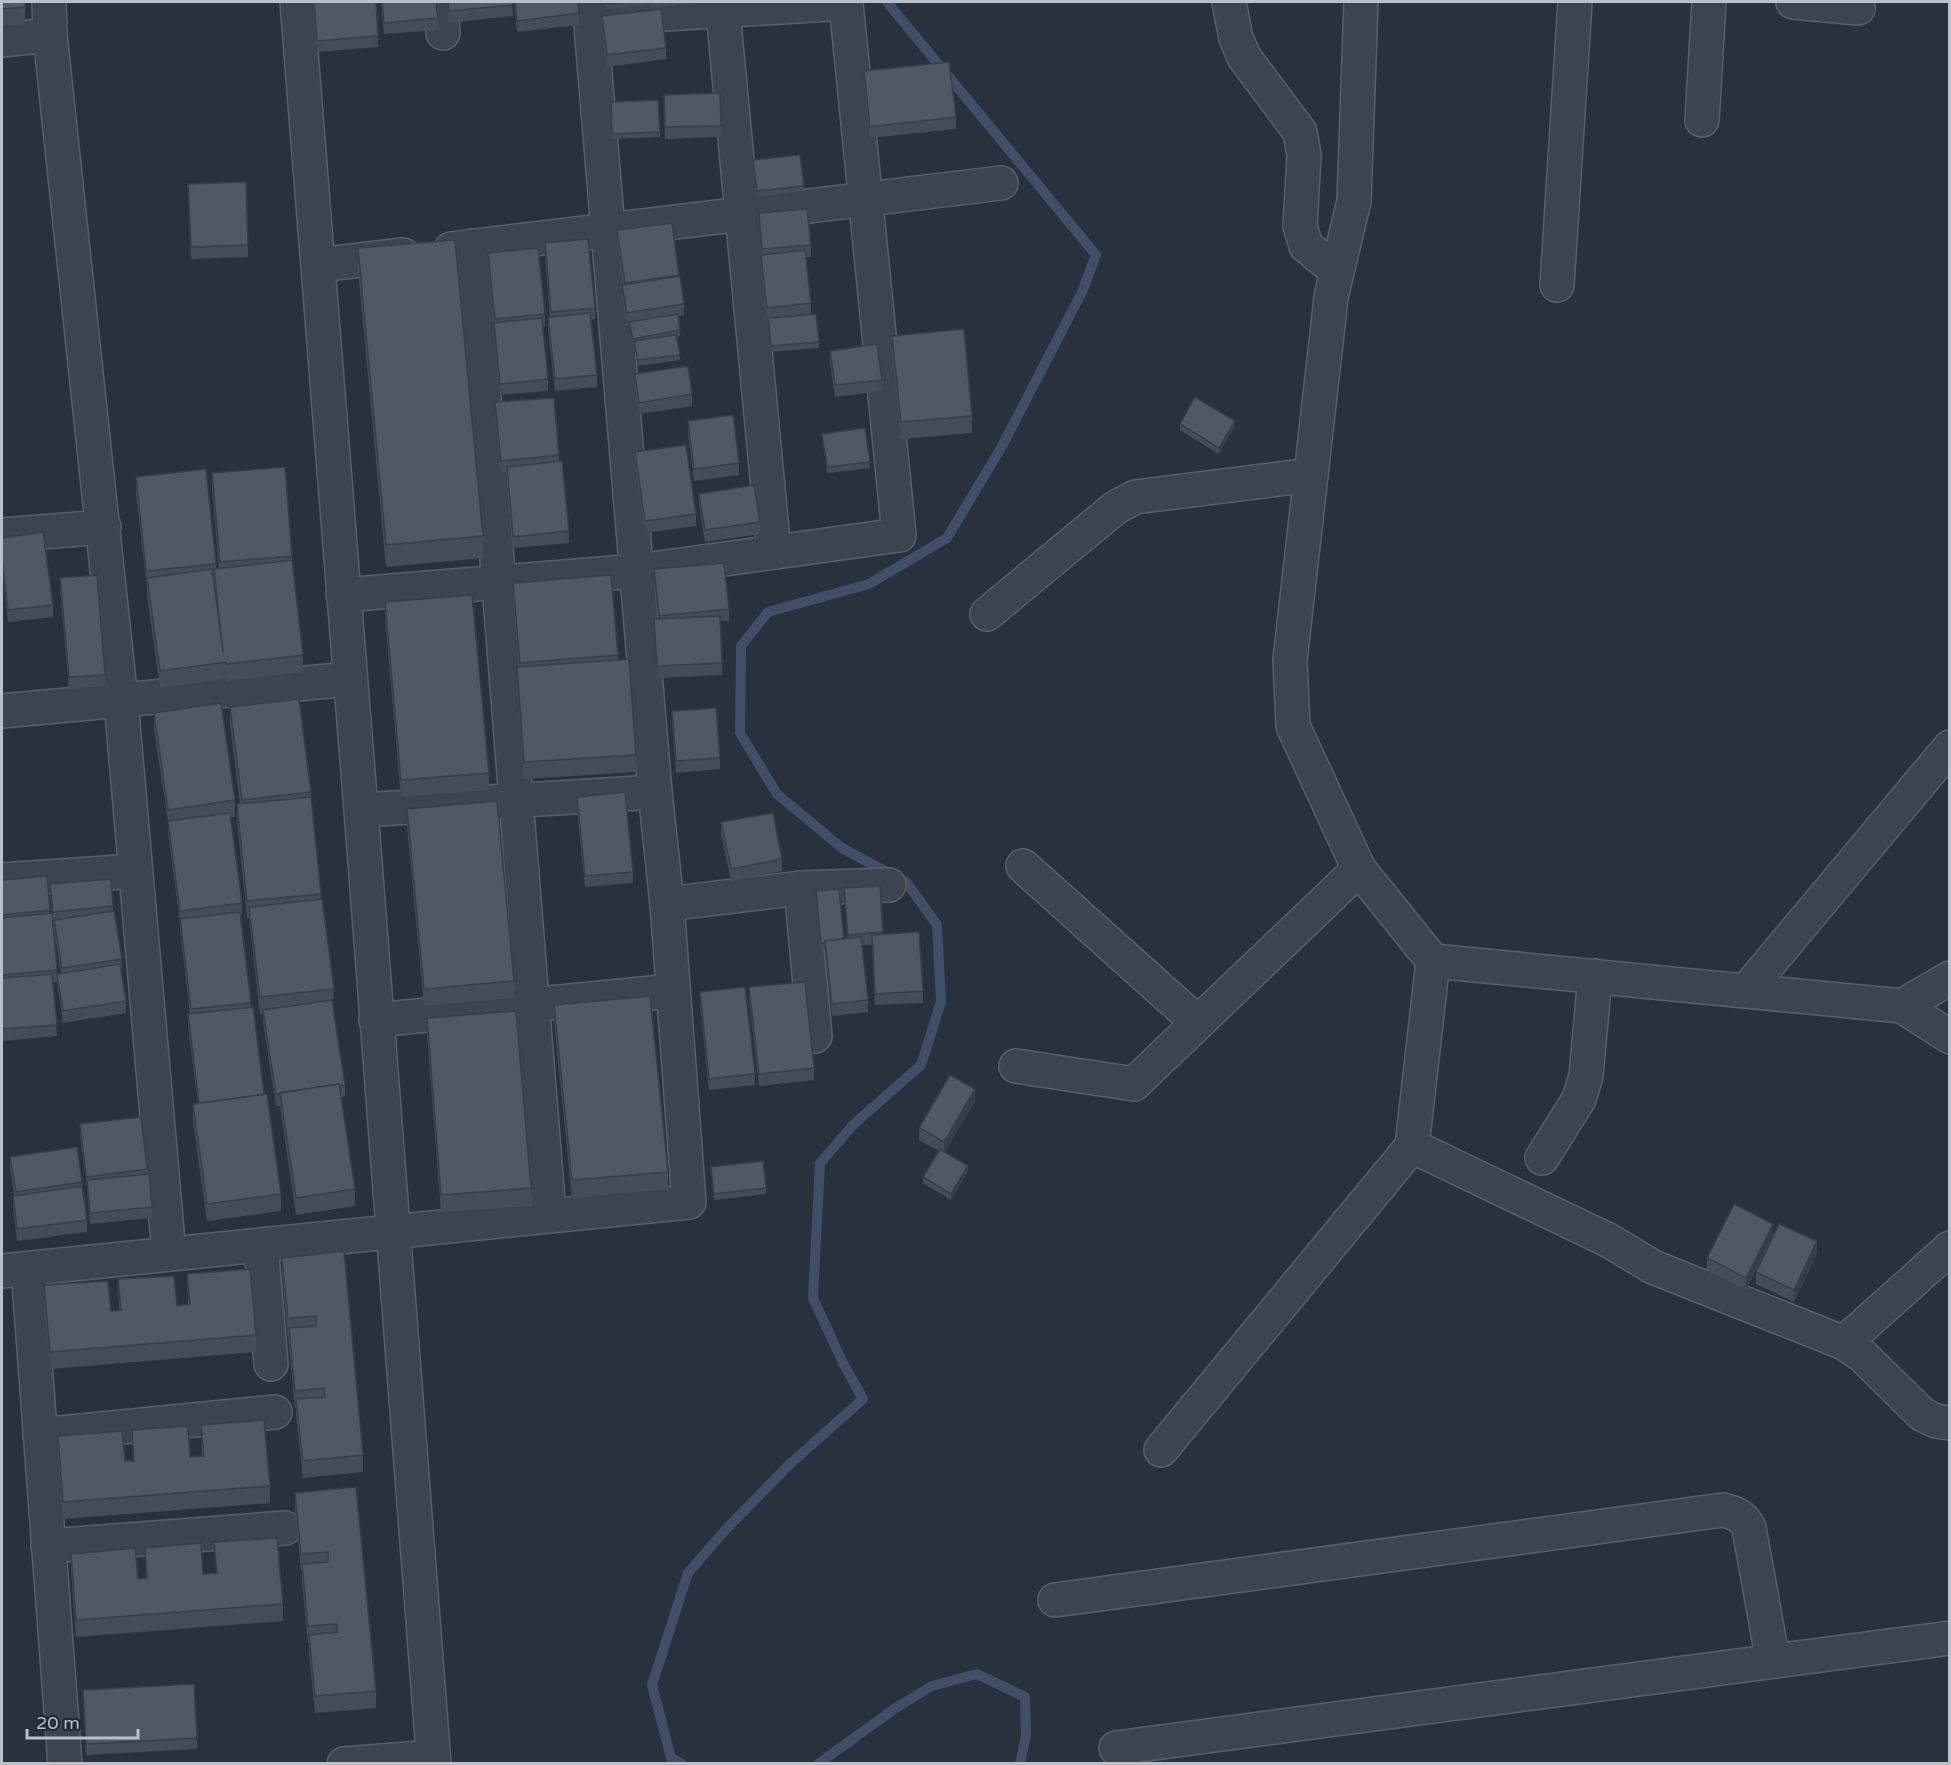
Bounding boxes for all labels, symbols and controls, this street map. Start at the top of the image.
scale bar [27,1702,138,1740]
text: 20 m [36,1712,80,1734]

